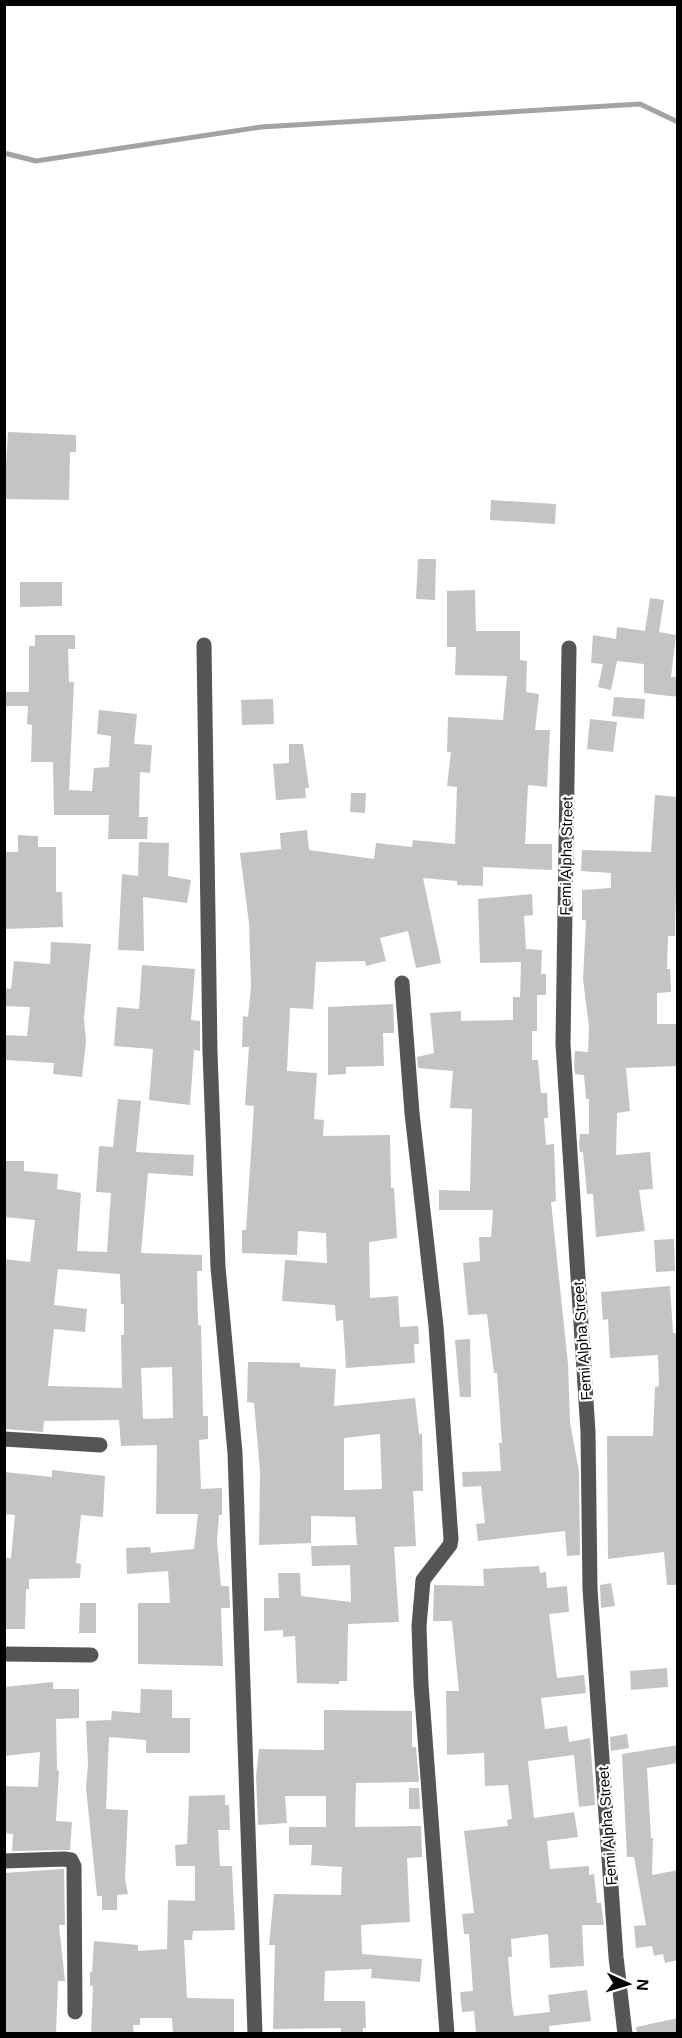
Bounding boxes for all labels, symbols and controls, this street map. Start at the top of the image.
street label: Femi Alpha Street [556,795,576,916]
street label: Femi Alpha Street [569,1280,595,1401]
street label: Femi Alpha Street [594,1765,620,1886]
north arrow [598,1954,658,2014]
text: N [634,1979,651,1991]

